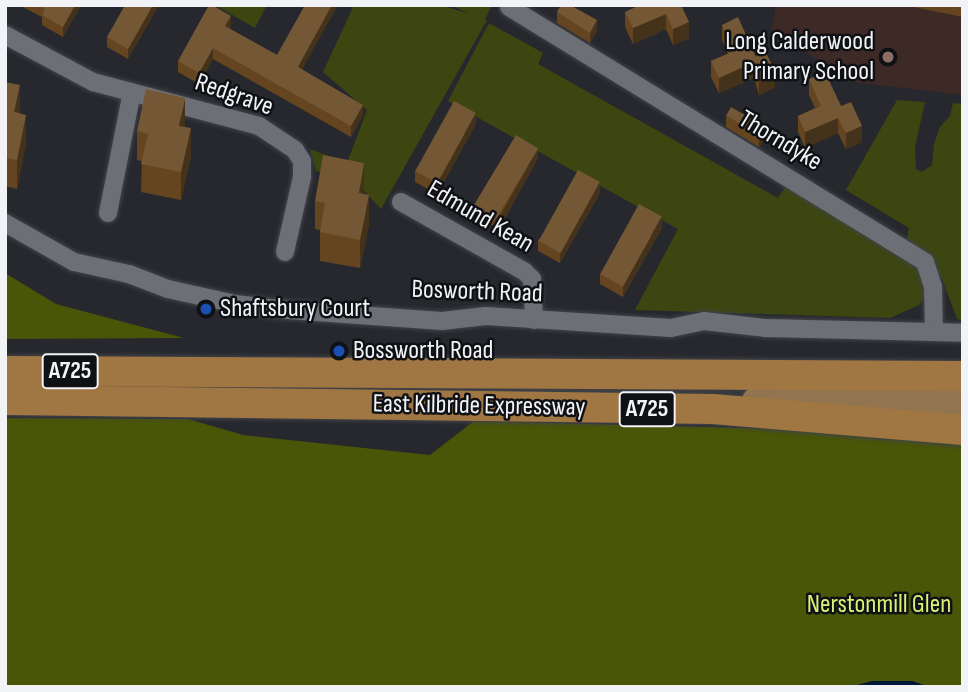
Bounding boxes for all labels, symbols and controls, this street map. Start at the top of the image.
place label: Long Calderwood Primary School [725,26,874,88]
marker: Long Calderwood Primary School [880,49,896,65]
street label: Redgrave [191,67,277,123]
street label: Thorndyke [733,104,827,178]
street label: Edmund Kean [421,174,539,260]
street label: Bosworth Road [411,274,543,310]
place label: Shaftsbury Court [220,293,370,325]
marker: Shaftsbury Court [198,301,214,317]
place label: Bossworth Road [353,335,493,367]
marker: Bossworth Road [331,343,347,359]
road number: A725 [40,350,100,392]
road number: A725 [617,388,677,430]
street label: East Kilbride Expressway [372,389,586,423]
park label: Nerstonmill Glen [807,589,951,621]

